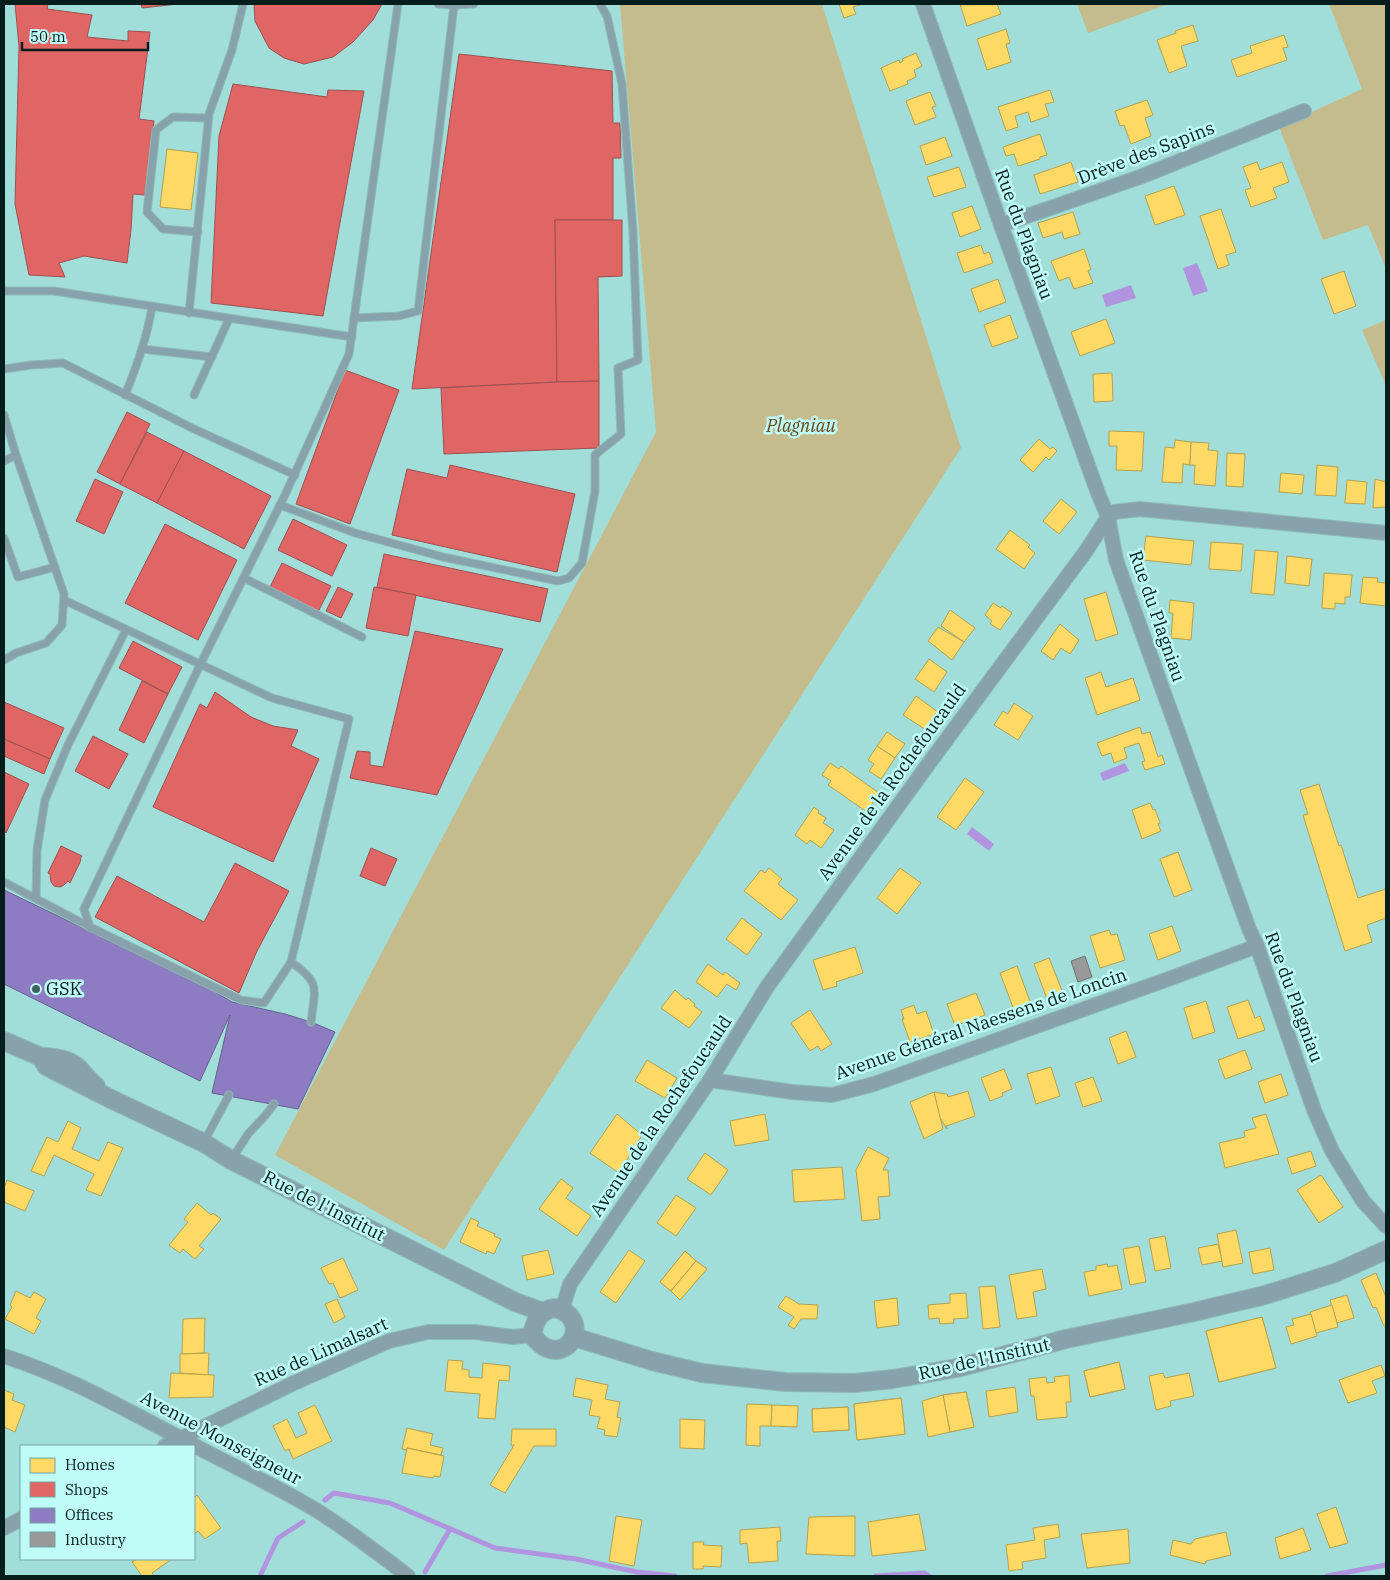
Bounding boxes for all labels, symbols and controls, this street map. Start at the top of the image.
scale bar [22,20,149,52]
text: 50 m [30,27,66,46]
street label: Drève des Sapins [1074,116,1217,189]
street label: Rue du Plagniau [990,165,1059,302]
park label: Plagniau [765,414,836,437]
street label: Rue du Plagniau [1124,547,1191,685]
street label: Avenue de la Rochefoucauld [812,679,971,885]
street label: Rue du Plagniau [1260,928,1329,1065]
street label: Avenue Général Naessens de Loncin [832,963,1130,1084]
place label: GSK [46,977,83,1000]
marker: GSK [30,983,42,995]
street label: Avenue de la Rochefoucauld [585,1011,737,1221]
street label: Rue de l'Institut [259,1165,389,1246]
street label: Rue de Limalsart [251,1312,391,1391]
street label: Rue de l'Institut [916,1332,1052,1385]
street label: Avenue Monseigneur [137,1385,306,1490]
legend [20,1445,195,1560]
text: Homes [65,1455,115,1474]
text: Shops [65,1480,108,1499]
text: Offices [65,1505,113,1524]
text: Industry [65,1530,126,1549]

